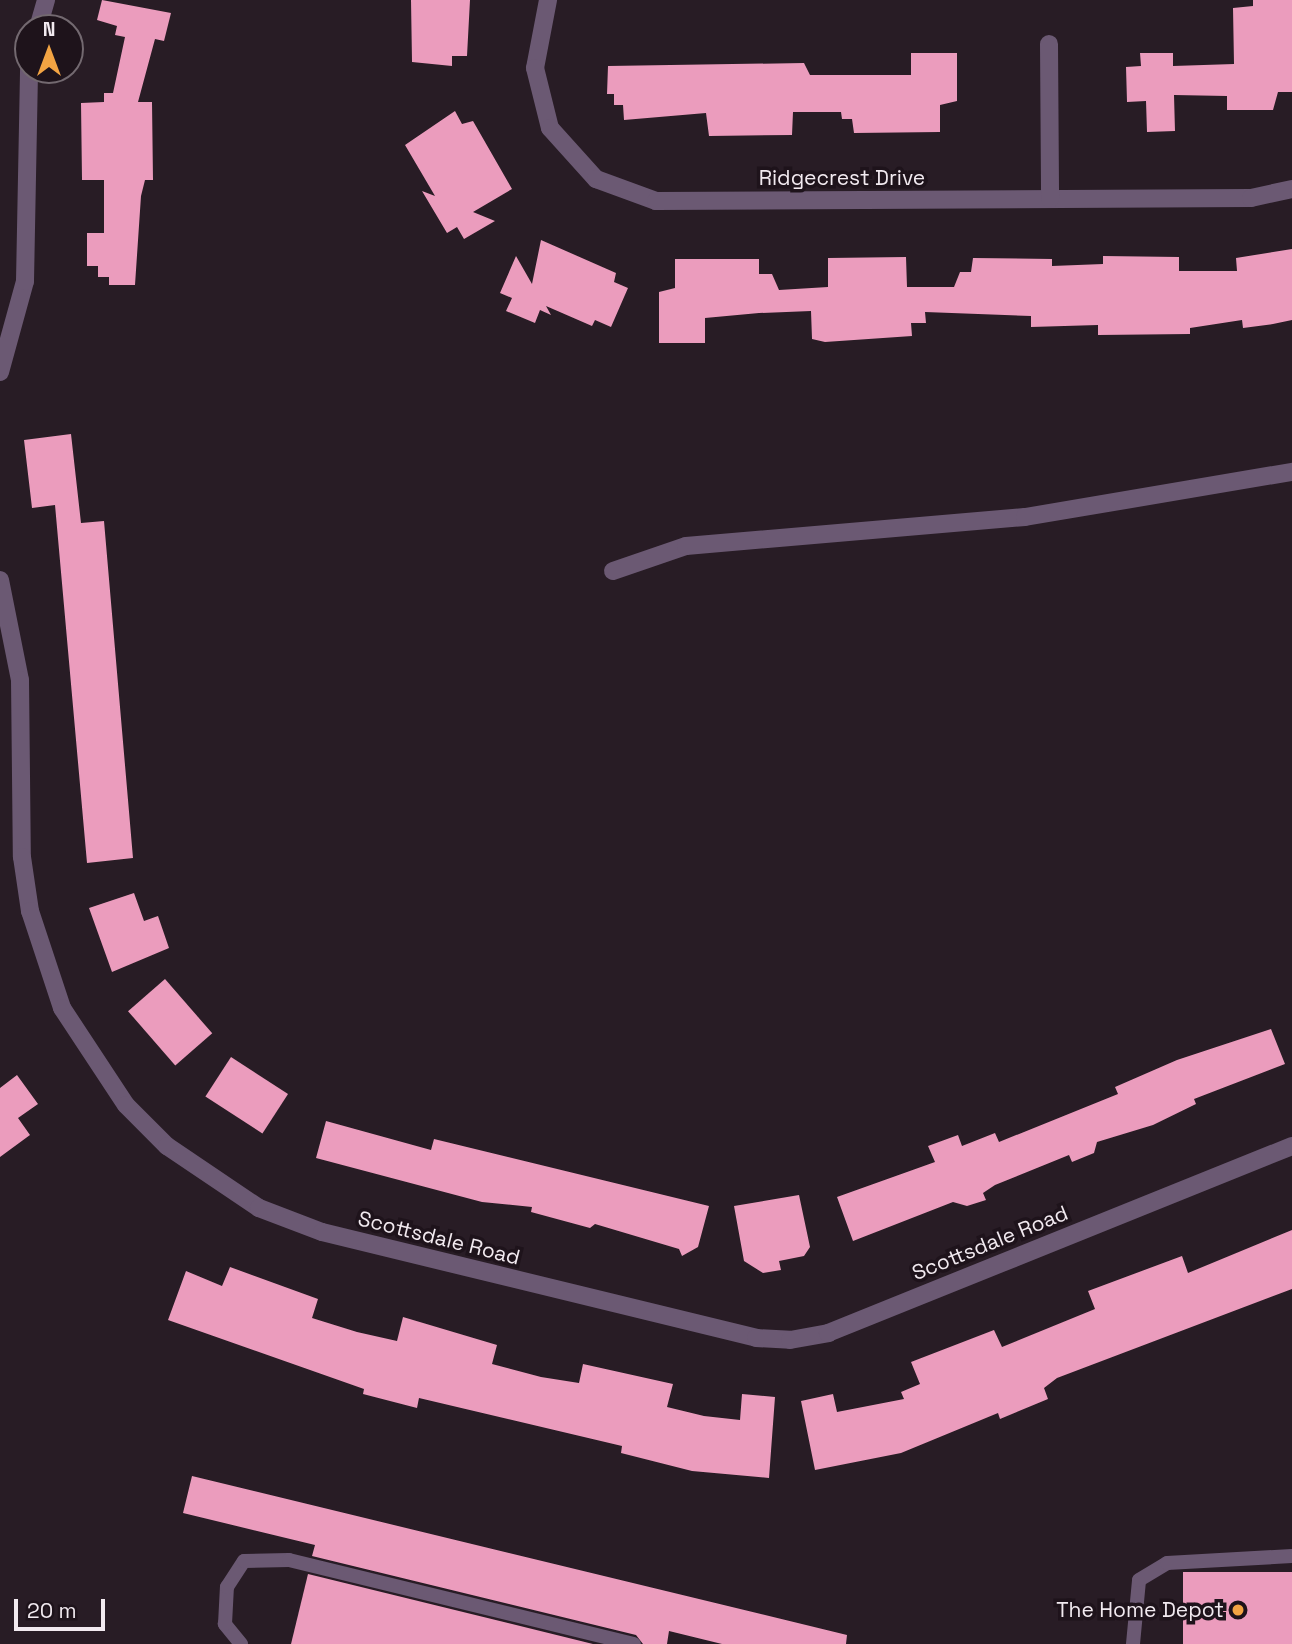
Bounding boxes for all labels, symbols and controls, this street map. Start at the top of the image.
north arrow [14,14,84,84]
text: N [43,17,55,42]
street label: Ridgecrest Drive [759,165,925,191]
street label: Scottsdale Road [908,1200,1072,1286]
street label: Scottsdale Road [355,1206,523,1270]
scale bar [18,1584,108,1628]
text: 20 m [27,1597,77,1624]
place label: The Home Depot [1056,1597,1224,1623]
marker: The Home Depot [1230,1602,1246,1618]

